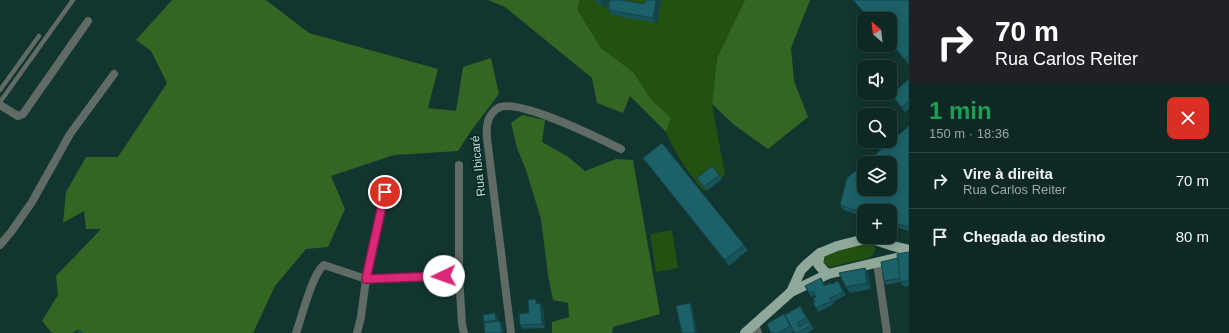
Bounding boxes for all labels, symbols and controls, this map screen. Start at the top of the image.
north arrow [857,12,897,52]
map controls [857,12,897,244]
icon: right [929,16,981,68]
text: 70 m [995,16,1059,47]
text: Rua Carlos Reiter [995,49,1138,69]
button: sound [857,60,897,100]
text: 1 min [929,97,992,124]
button: close [1167,97,1209,139]
button: search [857,108,897,148]
text: 150 m · 18:36 [929,126,1009,141]
street label: Rua Ibicaré [468,134,488,197]
button: layers [857,156,897,196]
text: Vire à direita [963,165,1053,182]
icon: right [929,170,951,192]
text: 70 m [1176,172,1209,189]
pin [368,175,402,209]
icon: arrive [374,181,396,203]
text: Rua Carlos Reiter [963,182,1066,197]
button: + [857,204,897,244]
icon: arrive [929,226,951,248]
text: Chegada ao destino [963,228,1106,245]
text: 80 m [1176,228,1209,245]
position arrow [423,255,465,297]

